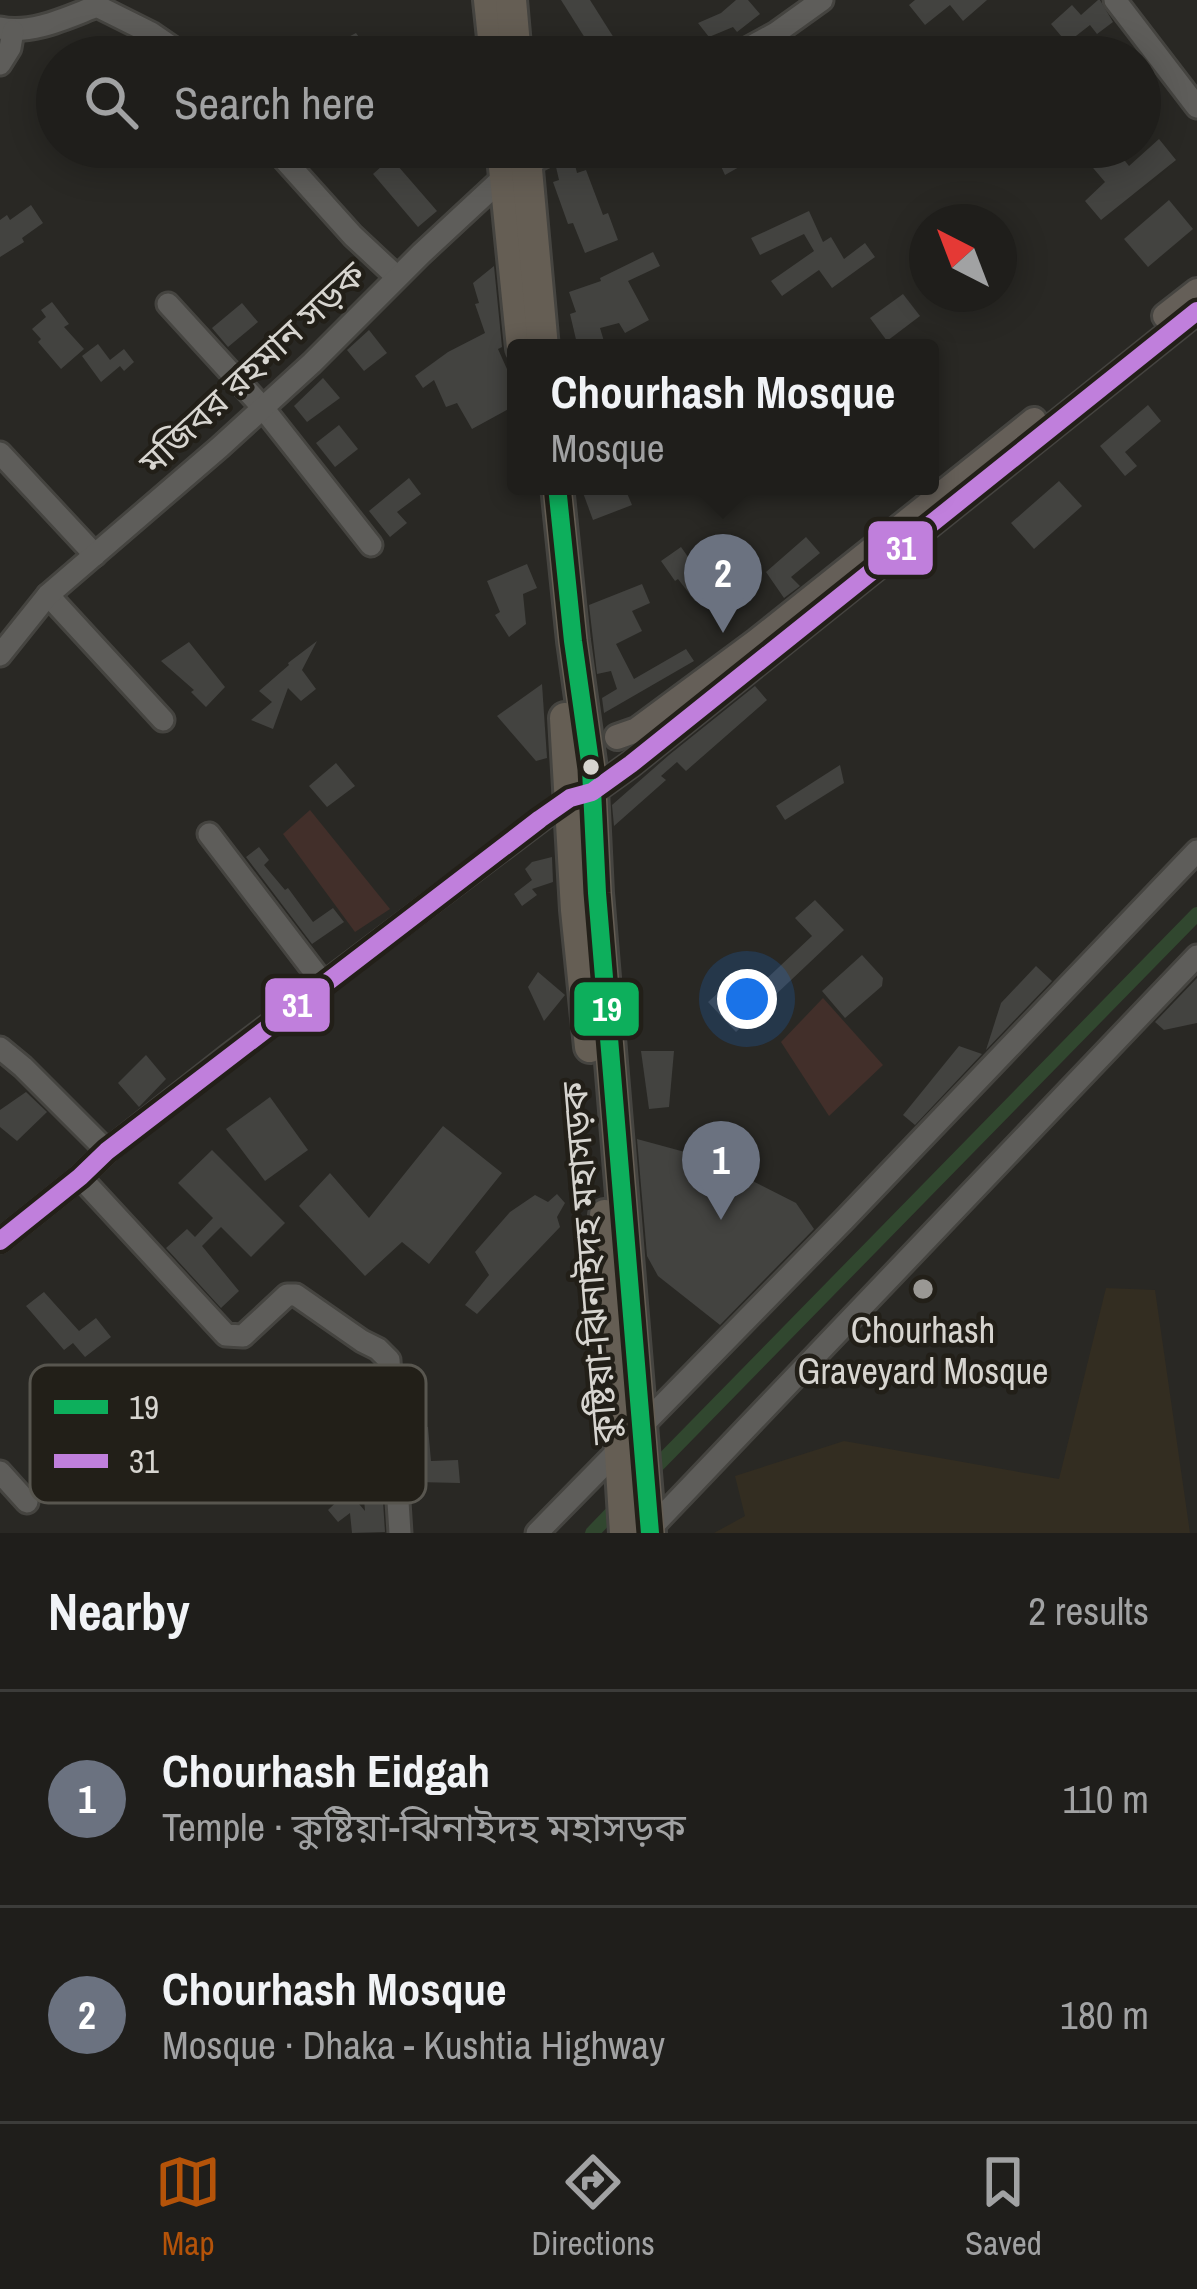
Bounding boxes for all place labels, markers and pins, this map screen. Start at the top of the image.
pin: 2 [684,534,762,633]
unlabelled marker [580,756,602,778]
pin: 1 [682,1121,760,1220]
marker: Chourhash Graveyard Mosque [910,1276,936,1302]
place label: Chourhash Graveyard Mosque [797,1306,1049,1395]

